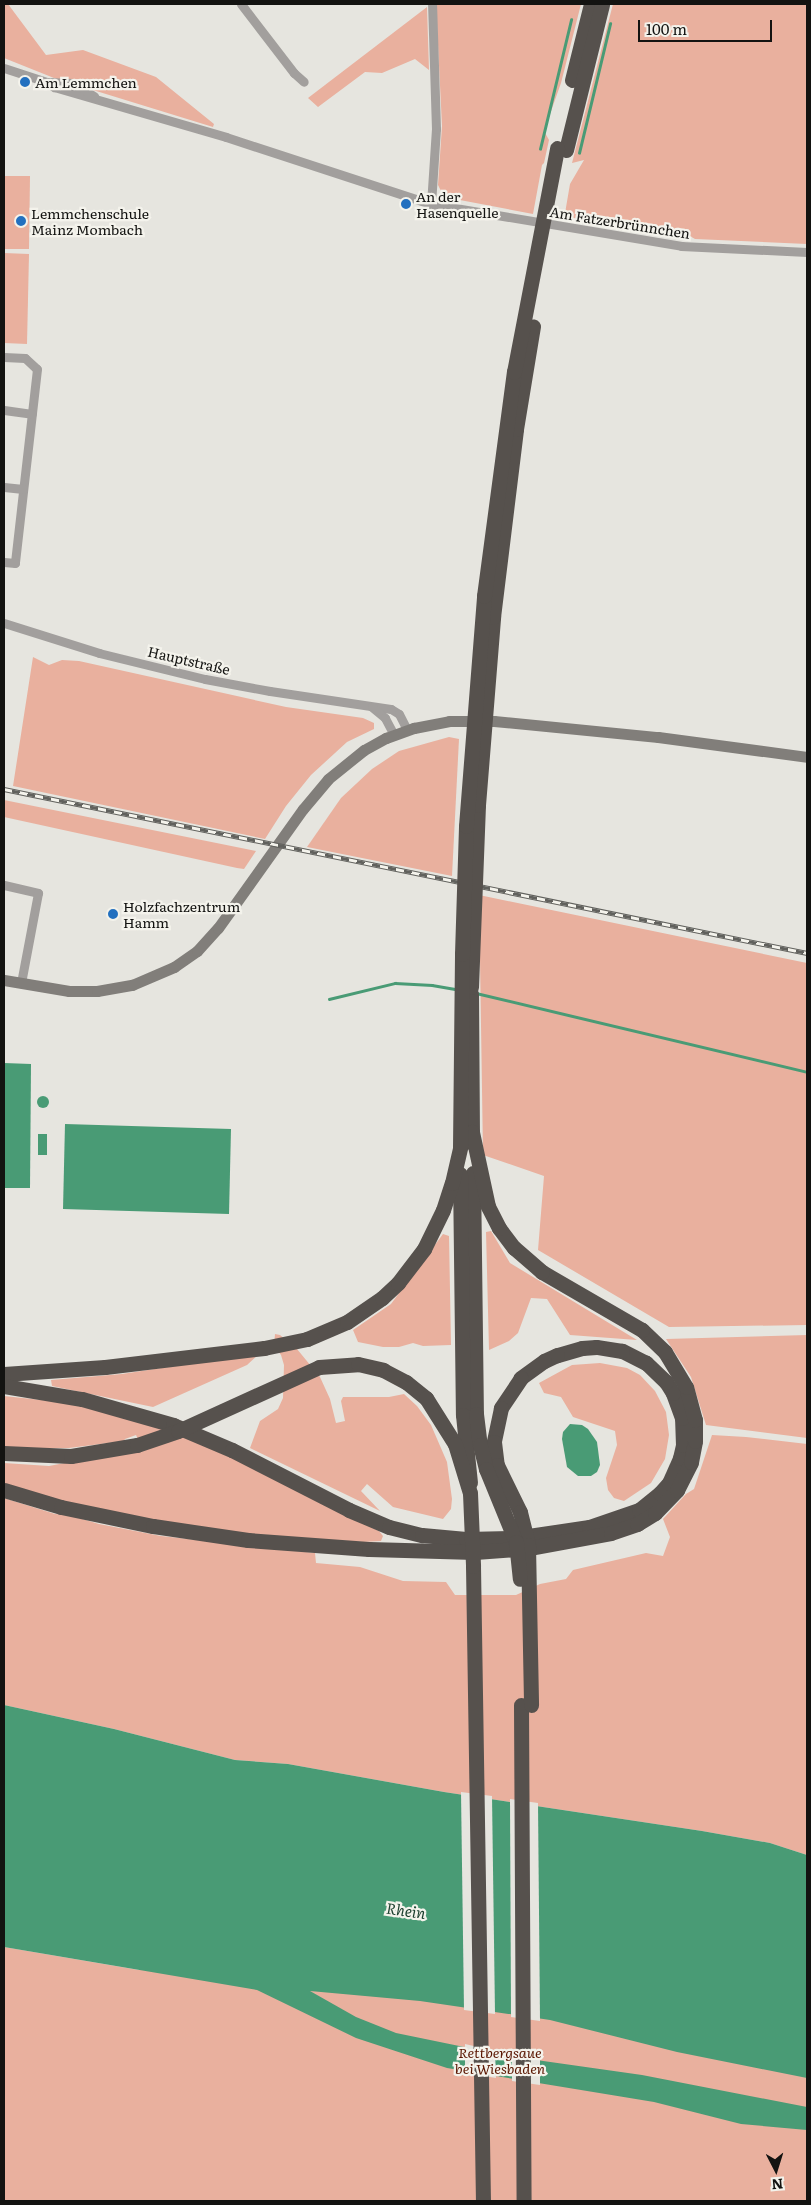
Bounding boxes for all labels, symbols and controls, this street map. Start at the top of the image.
scale bar [641,10,775,42]
text: 100 m [646,17,687,40]
place label: Am Lemmchen [35,74,137,90]
marker: Am Lemmchen [19,76,31,88]
place label: An der Hasenquelle [416,188,498,220]
marker: An der Hasenquelle [400,198,412,210]
street label: Am Fatzerbrünnchen [549,203,691,241]
place label: Lemmchenschule Mainz Mombach [31,205,149,238]
marker: Lemmchenschule Mainz Mombach [15,215,27,227]
street label: Hauptstraße [146,642,232,678]
place label: Holzfachzentrum Hamm [123,898,240,930]
marker: Holzfachzentrum Hamm [107,908,119,920]
water label: Rhein [385,1898,427,1922]
park label: Rettbergsaue bei Wiesbaden [455,2044,545,2076]
north arrow [751,2145,801,2195]
text: N [771,2174,784,2195]

